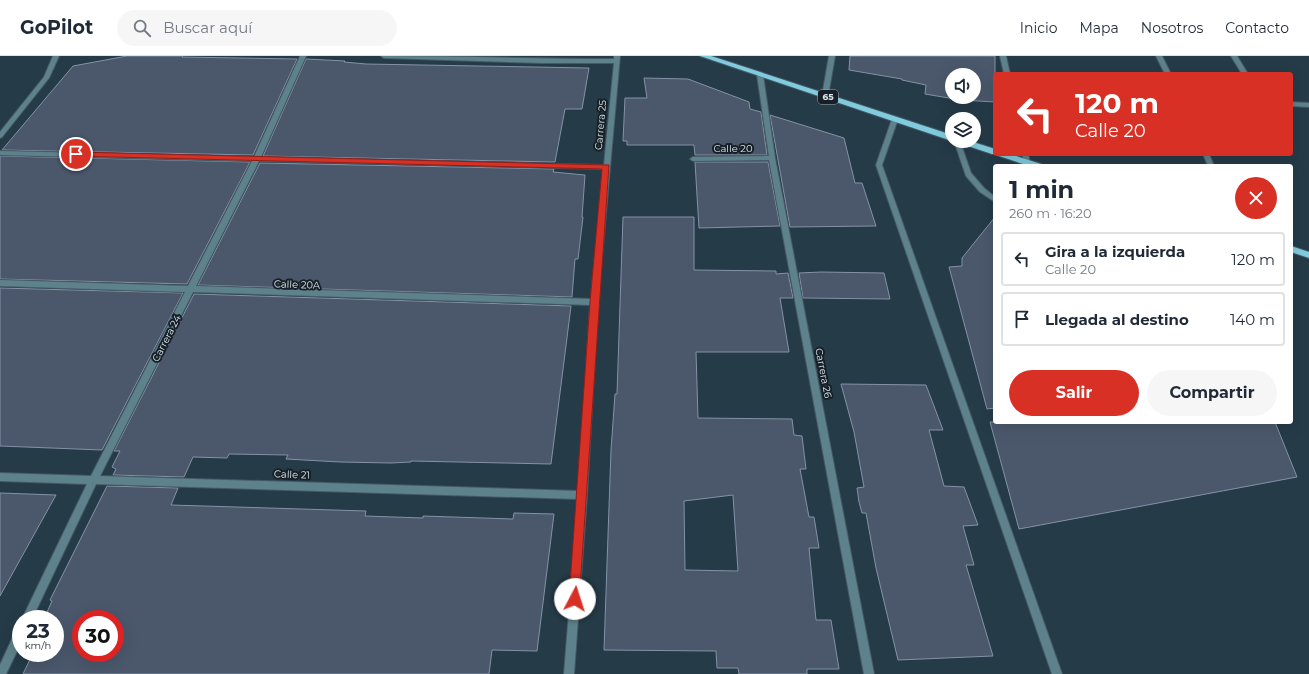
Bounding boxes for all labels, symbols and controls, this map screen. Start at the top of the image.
search box [117,10,397,46]
text: GoPilot [20,16,93,39]
icon: search [131,17,153,39]
text: Buscar aquí [163,18,252,37]
text: Inicio [1020,19,1057,37]
text: Mapa [1079,19,1119,37]
text: Nosotros [1141,19,1203,37]
text: Contacto [1225,19,1289,37]
map controls [945,68,981,148]
button: sound [945,68,981,104]
text: 120 m [1075,86,1159,120]
icon: left [1009,88,1061,140]
road number: 65 [818,90,838,104]
street label: Carrera 25 [592,99,609,151]
button: layers [945,112,981,148]
text: Calle 20 [1075,120,1146,142]
pin [59,137,93,171]
street label: Calle 20 [713,142,753,155]
icon: arrive [65,143,87,165]
text: 1 min [1009,175,1074,204]
button: close [1235,177,1277,219]
text: 260 m · 16:20 [1009,205,1092,221]
text: Gira a la izquierda [1045,242,1185,261]
icon: left [1011,248,1033,270]
text: 120 m [1231,250,1275,269]
text: Calle 20 [1045,261,1096,277]
street label: Calle 20A [274,277,321,292]
icon: arrive [1011,308,1033,330]
text: Llegada al destino [1045,310,1189,329]
text: 140 m [1230,310,1275,329]
street label: Carrera 24 [149,312,184,364]
street label: Carrera 26 [812,347,835,399]
button: Salir [1009,370,1139,416]
button: Compartir [1147,370,1277,416]
street label: Calle 21 [274,467,310,482]
position arrow [554,578,596,620]
speed limit sign: 30 [72,610,124,662]
text: 23 [26,619,50,643]
text: km/h [25,639,51,652]

